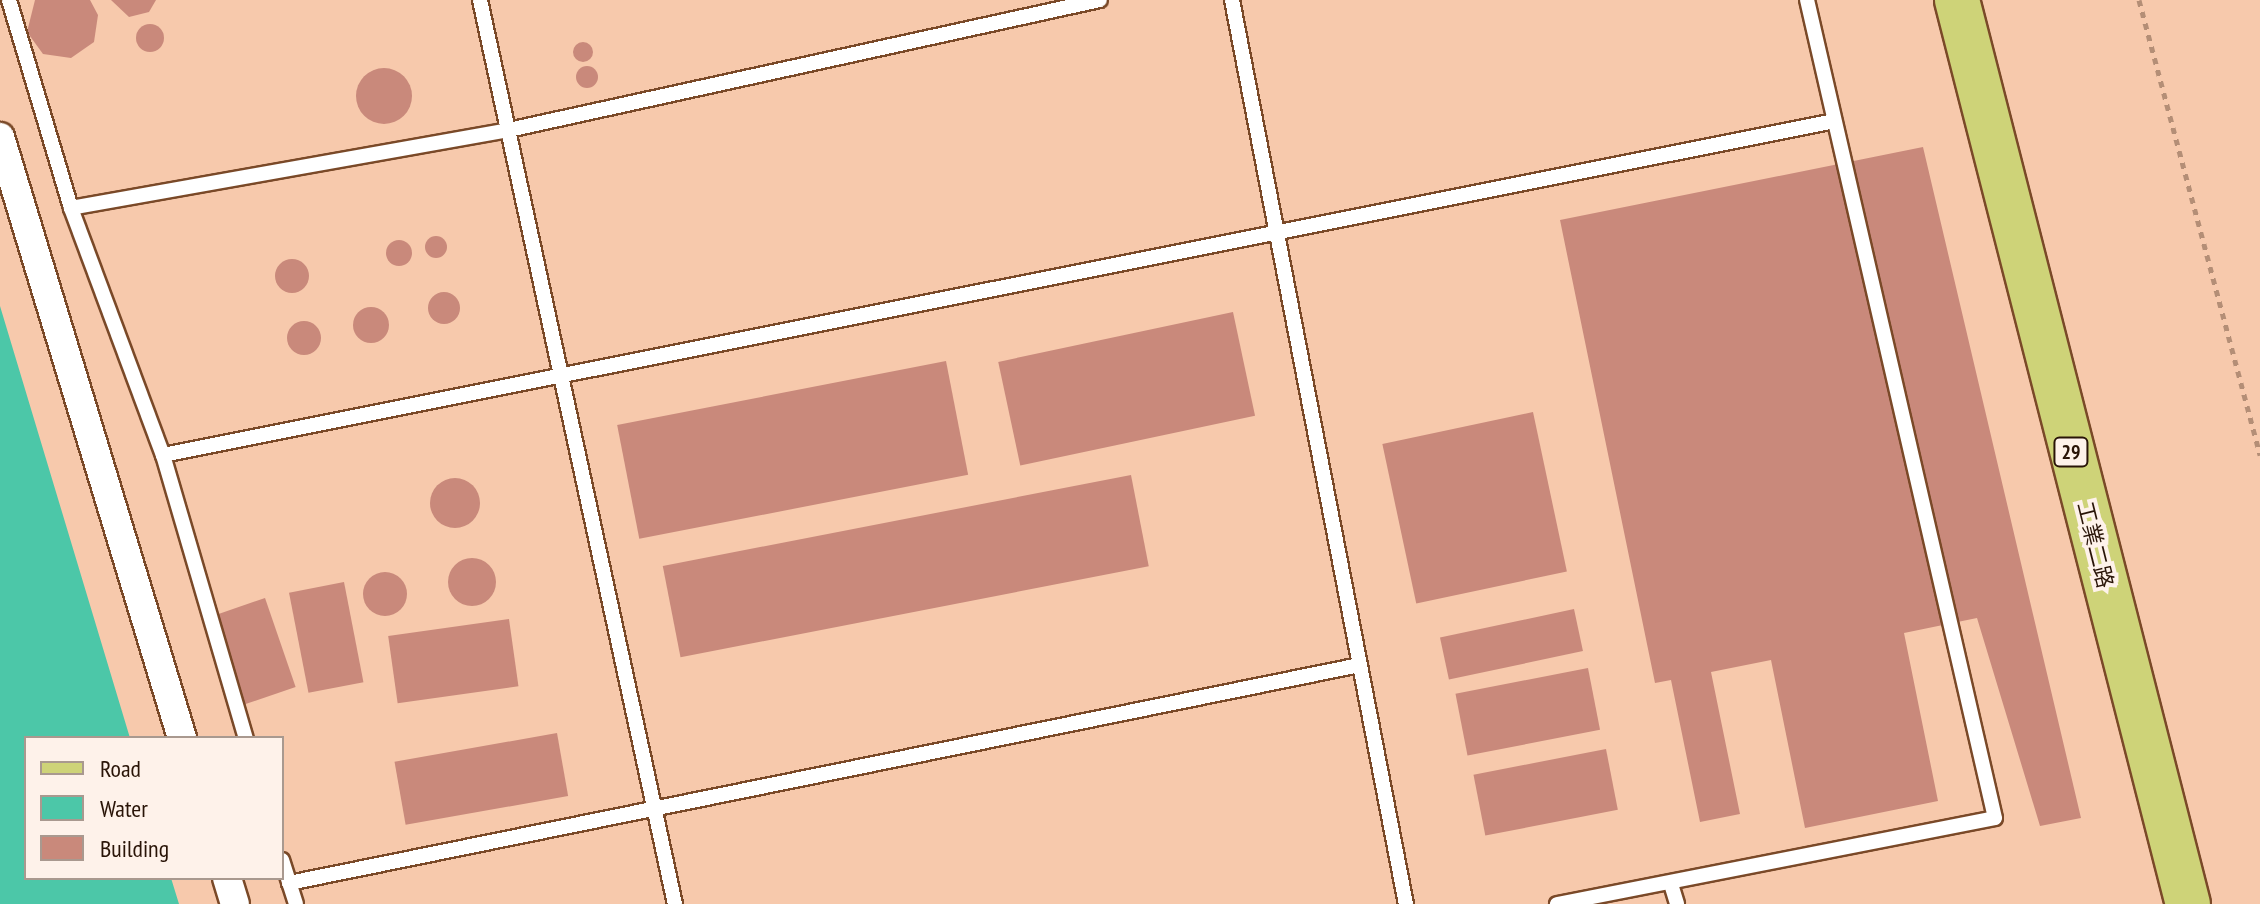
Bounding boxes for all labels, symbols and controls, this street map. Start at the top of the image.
road number: 29 [2053,436,2089,468]
street label: 工業二路 [2072,499,2118,591]
legend [24,736,284,880]
text: Road [100,753,141,784]
text: Water [100,793,148,824]
text: Building [100,833,169,864]

